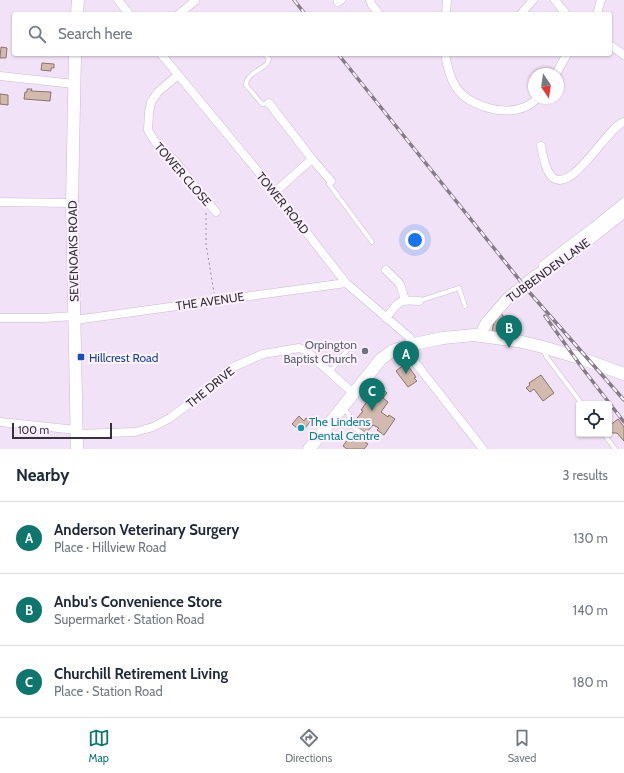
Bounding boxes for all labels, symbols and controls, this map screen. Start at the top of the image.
search box [12,12,612,56]
icon: search [26,23,48,45]
text: Search here [58,25,133,43]
north arrow [528,68,564,104]
street label: TOWER CLOSE [151,139,215,209]
street label: TOWER ROAD [253,169,313,237]
street label: SEVENOAKS ROAD [65,200,81,302]
your location [405,230,425,250]
street label: TUBBENDEN LANE [503,234,593,305]
street label: THE AVENUE [175,289,245,313]
pin: B [496,315,522,348]
place label: Orpington Baptist Church [283,337,357,366]
pin: A [393,341,419,374]
marker: Orpington Baptist Church [360,346,370,356]
place label: Hillcrest Road [89,350,158,365]
marker: Hillcrest Road [76,352,86,362]
street label: THE DRIVE [183,363,237,411]
pin: C [359,378,385,411]
map controls [576,401,612,437]
button: locate [576,401,612,437]
place label: The Lindens Dental Centre [309,414,380,443]
scale bar [12,421,112,440]
text: 100 m [18,423,49,437]
marker: The Lindens Dental Centre [296,423,306,433]
text: Nearby [16,465,69,485]
text: 3 results [562,467,608,483]
text: Anderson Veterinary Surgery [54,521,239,539]
text: A [25,530,33,546]
text: 130 m [573,530,608,546]
text: Place · Hillview Road [54,539,166,555]
text: Anbu's Convenience Store [54,593,222,611]
text: B [25,602,33,618]
text: 140 m [573,602,608,618]
text: Supermarket · Station Road [54,611,204,627]
text: Churchill Retirement Living [54,665,228,683]
text: C [25,674,33,690]
text: 180 m [572,674,608,690]
text: Place · Station Road [54,683,163,699]
tab: Map [88,727,110,765]
tab: Directions [285,727,332,765]
tab: Saved [508,727,536,765]

